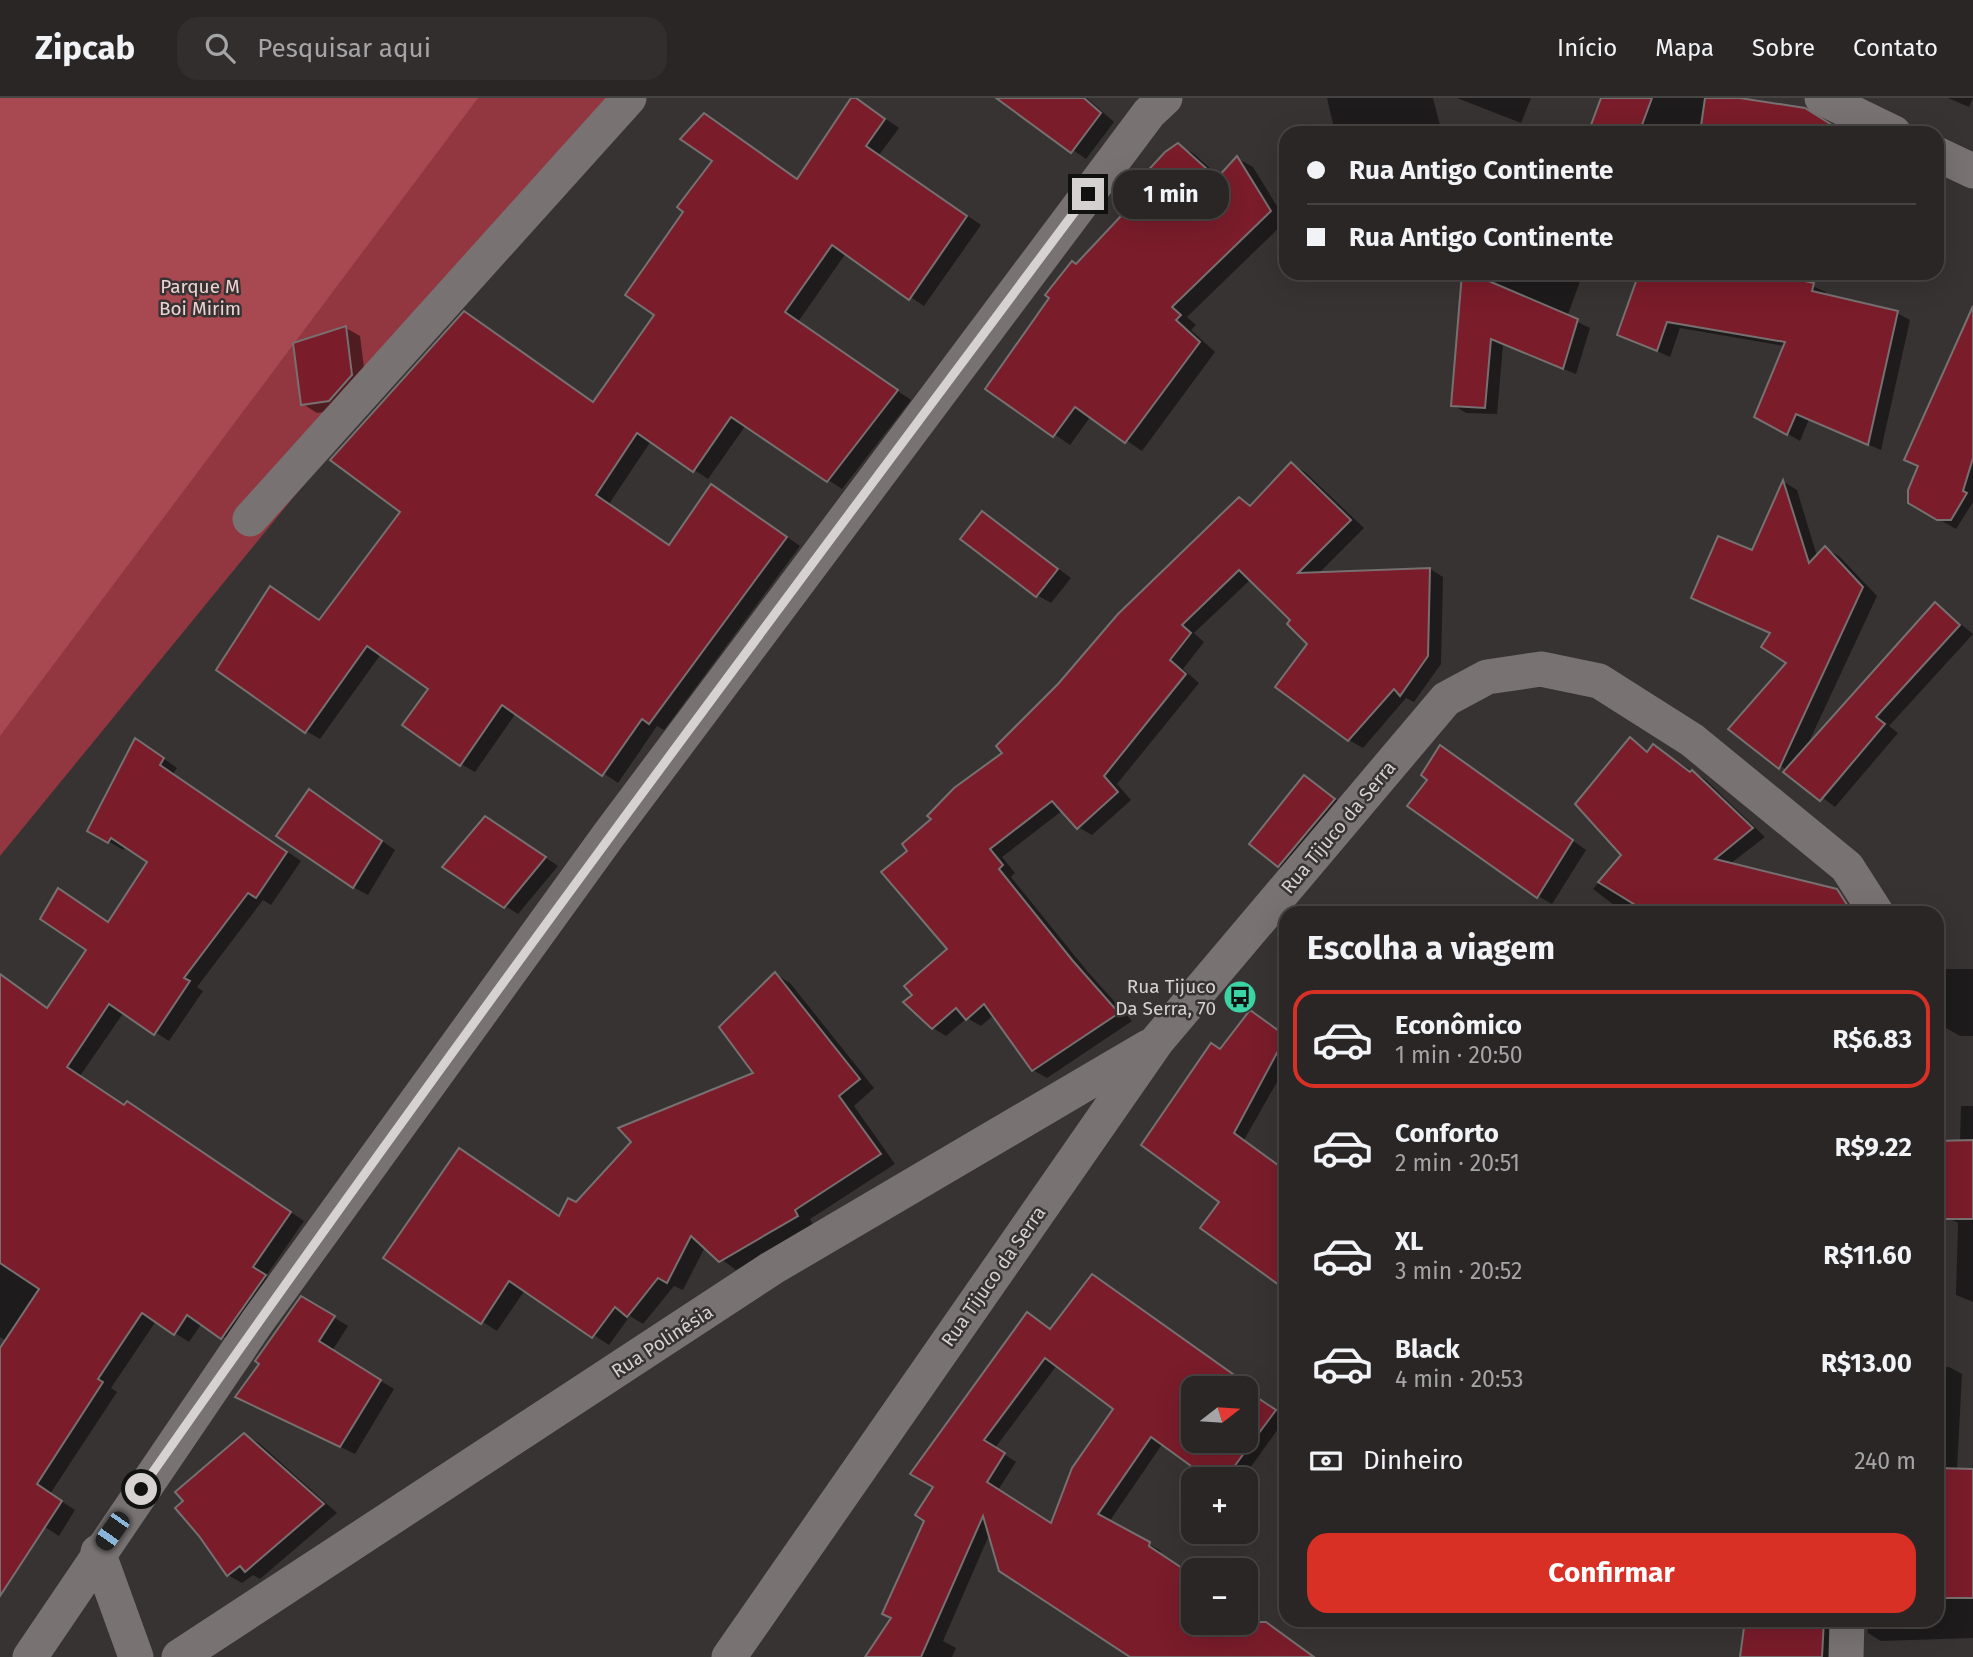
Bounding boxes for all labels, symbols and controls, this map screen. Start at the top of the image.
search box [177,17,667,80]
text: Zipcab [35,28,135,68]
icon: search [201,29,239,67]
text: Pesquisar aqui [257,33,431,64]
text: Início [1557,34,1617,62]
text: Mapa [1655,34,1714,62]
text: Sobre [1752,34,1815,62]
text: Contato [1853,34,1938,62]
text: Rua Antigo Continente [1349,155,1613,186]
callout: 1 min [1112,170,1228,218]
route end [1072,178,1104,210]
text: 1 min [1143,180,1199,208]
text: Rua Antigo Continente [1349,222,1613,253]
park label: Parque M Boi Mirim [159,275,241,320]
street label: Rua Tijuco da Serra [1276,756,1401,898]
text: Escolha a viagem [1307,929,1555,967]
place label: Rua Tijuco Da Serra, 70 [1115,975,1216,1020]
bus stop icon: Rua Tijuco Da Serra, 70 [1221,978,1259,1016]
icon: car [1311,1008,1374,1071]
text: Econômico [1395,1010,1522,1041]
text: R$6.83 [1832,1024,1912,1055]
text: 1 min · 20:50 [1395,1041,1523,1069]
icon: car [1311,1116,1374,1179]
text: Conforto [1395,1118,1499,1149]
text: R$9.22 [1835,1132,1912,1163]
text: 2 min · 20:51 [1395,1149,1520,1177]
street label: Rua Tijuco da Serra [936,1202,1050,1351]
icon: car [1311,1224,1374,1287]
text: XL [1395,1226,1423,1257]
text: R$11.60 [1823,1240,1912,1271]
text: 3 min · 20:52 [1395,1257,1522,1285]
street label: Rua Polinésia [607,1300,717,1383]
icon: car [1311,1332,1374,1395]
text: Black [1395,1334,1460,1365]
text: R$13.00 [1821,1348,1912,1379]
text: 4 min · 20:53 [1395,1365,1523,1393]
north arrow [1181,1376,1258,1452]
map controls [1181,1376,1258,1635]
icon: cash [1307,1442,1345,1480]
text: Dinheiro [1363,1445,1464,1476]
text: 240 m [1854,1447,1916,1475]
button: + [1181,1467,1258,1544]
route start [125,1473,157,1505]
car [92,1508,133,1554]
button: Confirmar [1307,1533,1916,1613]
button: − [1181,1558,1258,1635]

